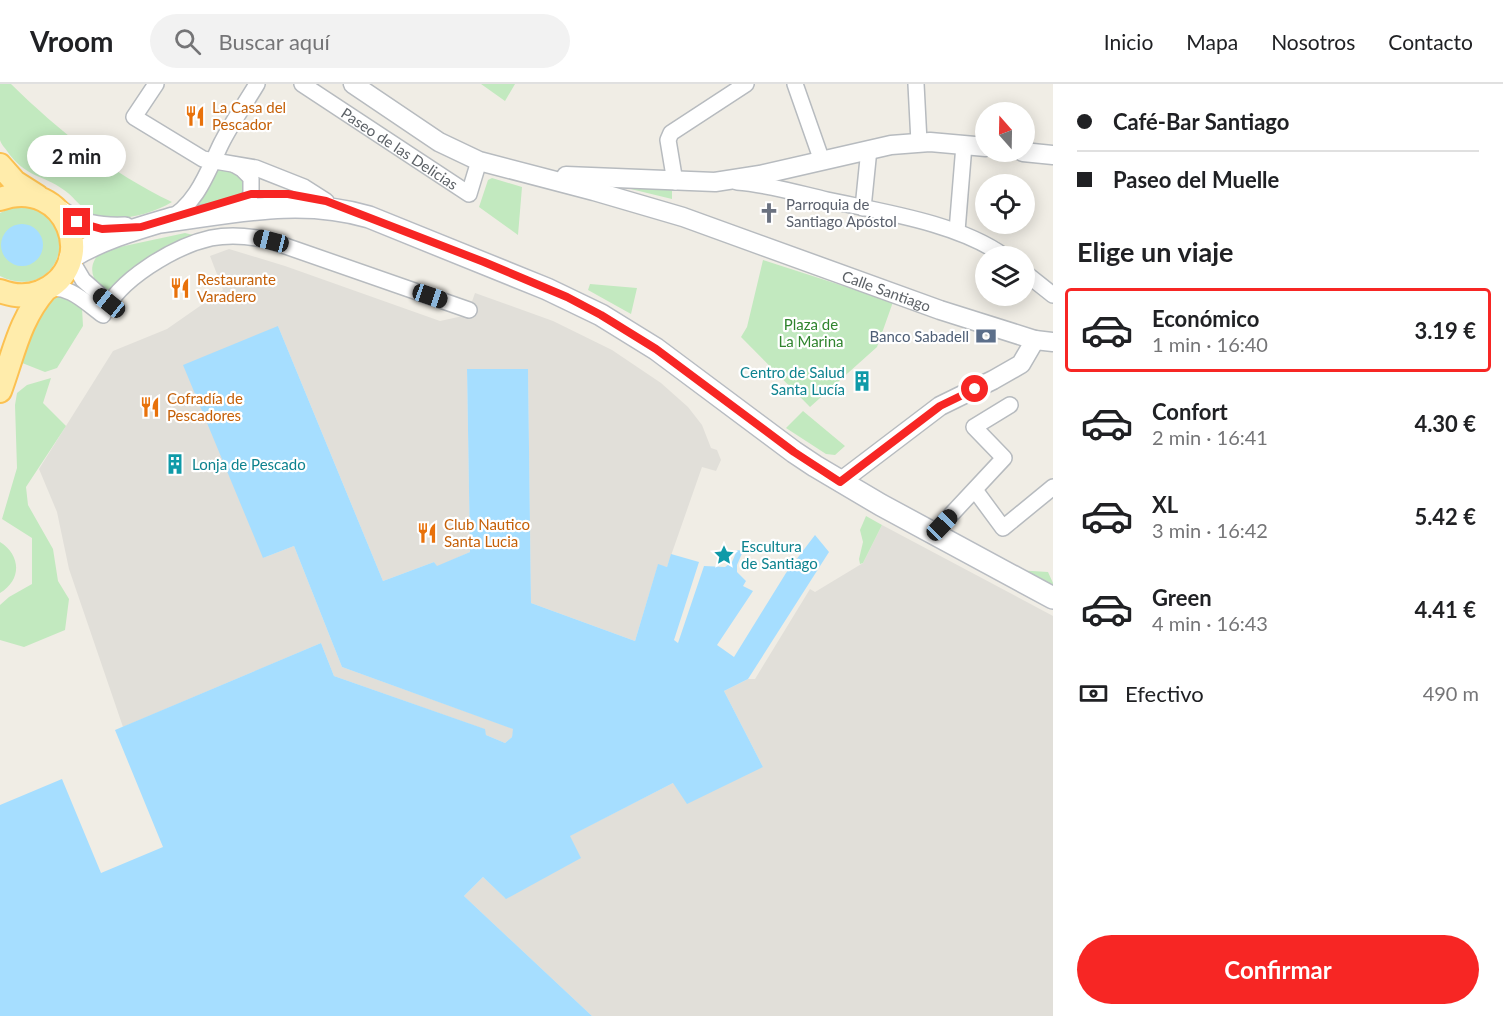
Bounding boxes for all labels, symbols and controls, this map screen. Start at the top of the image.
search box [150,14,570,68]
text: Vroom [30,24,114,58]
icon: search [171,25,204,58]
text: Buscar aquí [219,28,330,55]
text: Inicio [1104,29,1153,54]
text: Mapa [1186,29,1238,54]
text: Nosotros [1271,29,1355,54]
text: Contacto [1388,29,1473,54]
place label: La Casa del Pescador [212,98,286,133]
north arrow [975,102,1035,162]
map controls [975,102,1035,306]
restaurant icon: La Casa del Pescador [183,104,207,128]
street label: Paseo de las Delicias [338,104,461,193]
text: Café-Bar Santiago [1113,108,1289,135]
callout: 2 min [28,135,127,177]
text: 2 min [52,144,101,168]
text: Paseo del Muelle [1113,166,1279,193]
button: locate [975,174,1035,234]
place label: Parroquia de Santiago Apóstol [786,195,897,230]
church icon: Parroquia de Santiago Apóstol [757,201,781,225]
route end [63,208,90,235]
car [251,228,291,254]
text: Elige un viaje [1077,235,1234,268]
button: layers [975,246,1035,306]
street label: Calle Santiago [840,266,933,315]
place label: Restaurante Varadero [197,270,276,305]
restaurant icon: Restaurante Varadero [168,276,192,300]
car [410,282,450,310]
car [89,285,129,321]
icon: car [1080,303,1134,357]
text: Económico [1152,305,1259,332]
park label: Plaza de La Marina [778,315,844,350]
text: 3.19 € [1414,317,1476,344]
bank icon: Banco Sabadell [974,324,998,348]
place label: Banco Sabadell [869,327,969,345]
text: 1 min · 16:40 [1152,332,1268,356]
place label: Centro de Salud Santa Lucía [740,363,845,398]
building icon: Centro de Salud Santa Lucía [850,369,874,393]
route start [961,375,988,402]
place label: Cofradía de Pescadores [167,389,243,424]
restaurant icon: Cofradía de Pescadores [138,395,162,419]
icon: car [1080,396,1134,450]
text: Confort [1152,398,1228,425]
text: 4.30 € [1414,410,1476,437]
text: 2 min · 16:41 [1152,425,1268,449]
building icon: Lonja de Pescado [163,452,187,476]
place label: Lonja de Pescado [192,455,306,473]
icon: car [1080,489,1134,543]
text: XL [1152,491,1178,518]
text: 5.42 € [1414,503,1476,530]
car [923,506,961,544]
place label: Club Nautico Santa Lucia [444,515,530,550]
text: 3 min · 16:42 [1152,518,1268,542]
restaurant icon: Club Nautico Santa Lucia [415,521,439,545]
place label: Escultura de Santiago [741,537,818,572]
place icon: Escultura de Santiago [712,543,736,567]
icon: car [1080,582,1134,636]
text: Green [1152,584,1212,611]
text: 4.41 € [1414,596,1476,623]
text: 4 min · 16:43 [1152,611,1268,635]
icon: cash [1077,677,1110,710]
text: Efectivo [1125,680,1204,707]
text: 490 m [1423,681,1479,705]
button: Confirmar [1077,935,1479,1004]

